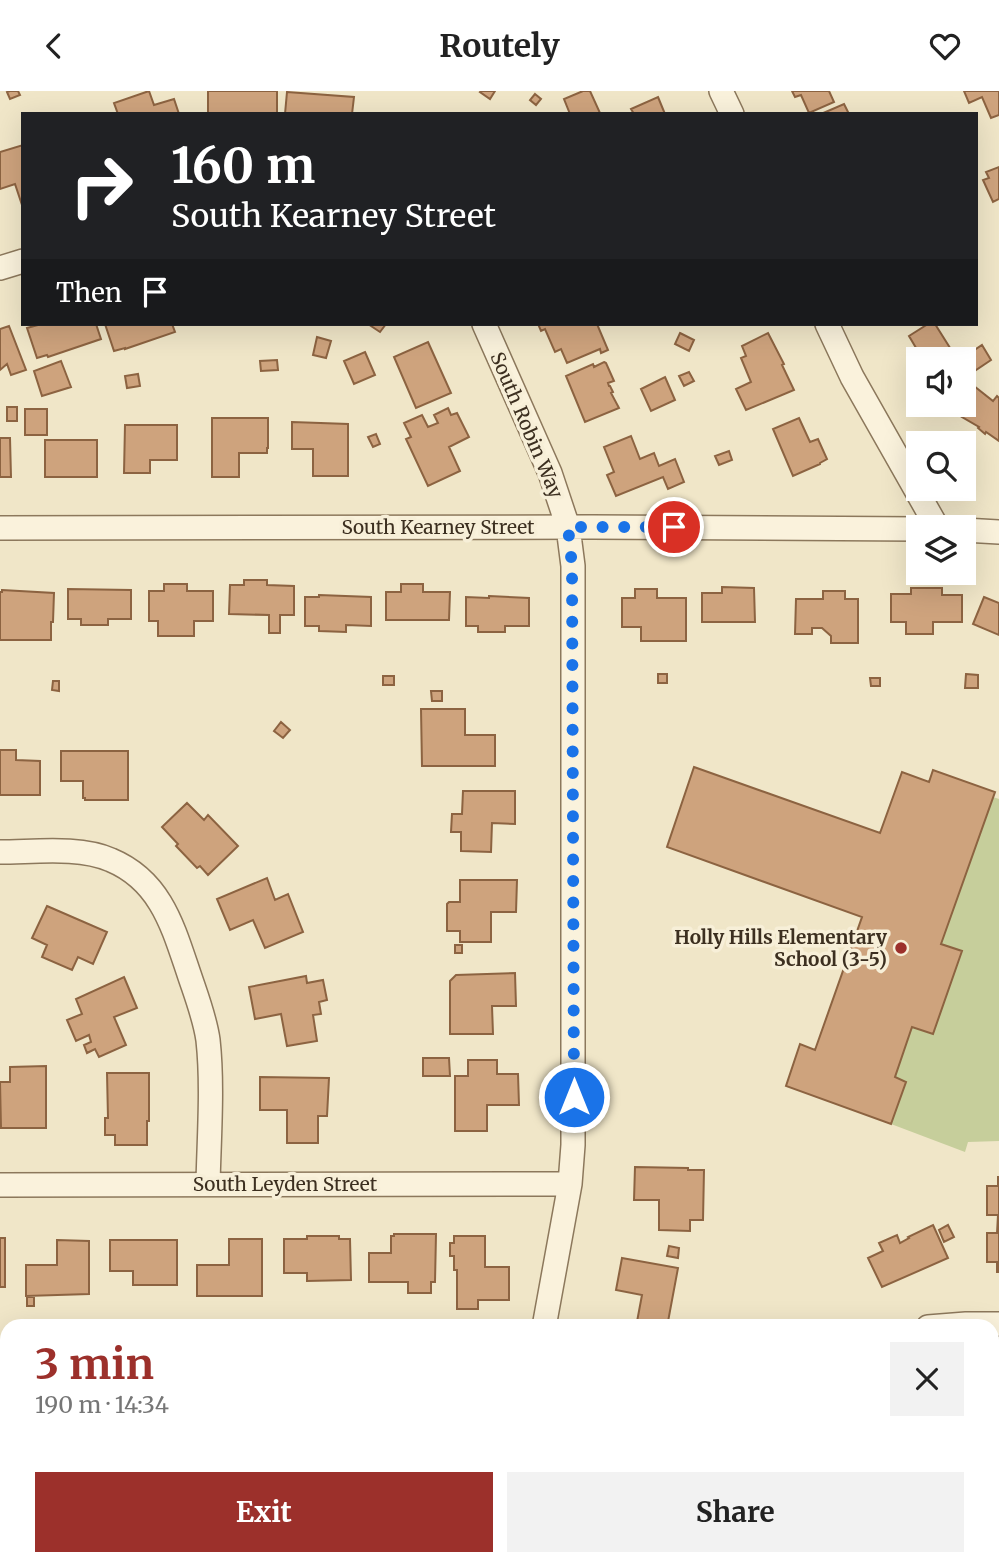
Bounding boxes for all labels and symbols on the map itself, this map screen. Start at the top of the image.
street label: South Robin Way [485,348,569,502]
pin [644,497,704,557]
street label: South Kearney Street [341,515,535,539]
place label: Holly Hills Elementary School (3-5) [674,925,888,971]
marker: Holly Hills Elementary School (3-5) [893,940,909,956]
position arrow [537,1060,611,1134]
street label: South Leyden Street [193,1172,378,1196]

